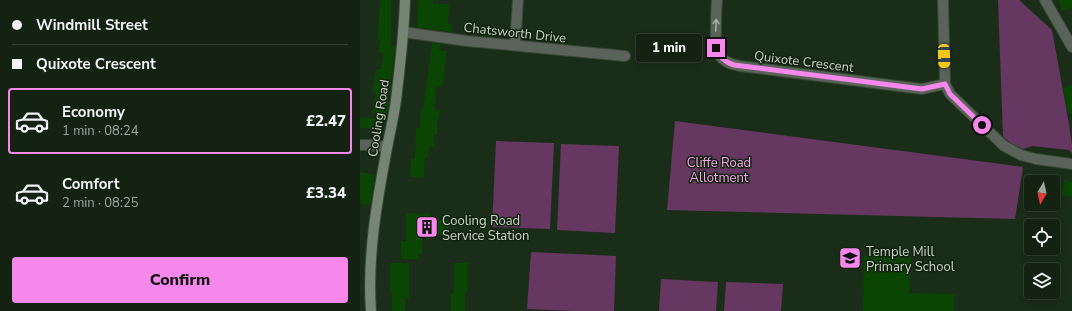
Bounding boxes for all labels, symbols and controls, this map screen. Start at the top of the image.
text: Windmill Street [36,15,148,35]
street label: Chatsworth Drive [463,19,567,47]
one-way arrow [712,19,720,32]
callout: 1 min [636,34,702,62]
text: 1 min [652,39,686,57]
route end [707,39,725,57]
car [938,44,950,68]
street label: Quixote Crescent [753,47,855,77]
text: Quixote Crescent [36,54,156,74]
street label: Cooling Road [364,78,394,158]
text: Economy [62,102,125,122]
icon: car [14,103,50,139]
text: £2.47 [306,111,346,131]
route start [973,116,991,134]
text: 1 min · 08:24 [62,122,138,140]
park label: Cliffe Road Allotment [687,154,751,187]
text: Comfort [62,174,119,194]
icon: car [14,175,50,211]
north arrow [1024,175,1060,211]
map controls [1024,175,1060,299]
text: £3.34 [306,183,346,203]
text: 2 min · 08:25 [62,194,138,212]
place label: Cooling Road Service Station [442,212,529,245]
building icon: Cooling Road Service Station [414,214,440,240]
button: locate [1024,219,1060,255]
place label: Temple Mill Primary School [866,243,955,276]
school or university icon: Temple Mill Primary School [837,245,863,271]
button: Confirm [12,257,348,303]
button: layers [1024,263,1060,299]

